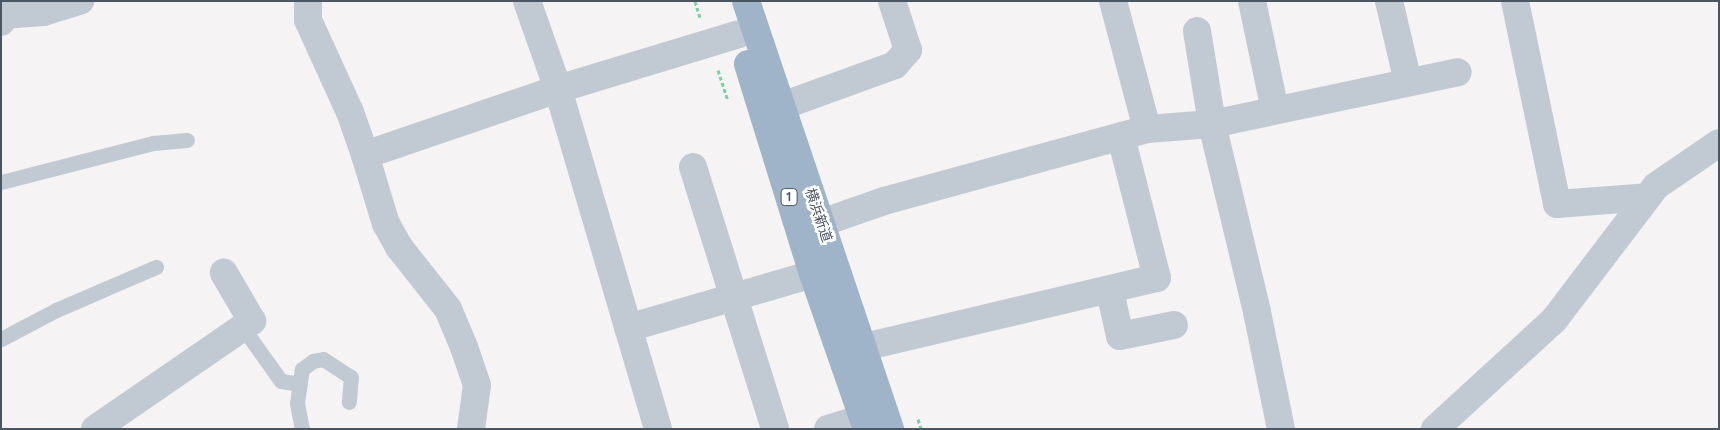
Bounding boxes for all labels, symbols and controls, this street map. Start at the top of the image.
street label: 横浜新道 [802,186,836,244]
road number: 1 [780,188,798,206]

